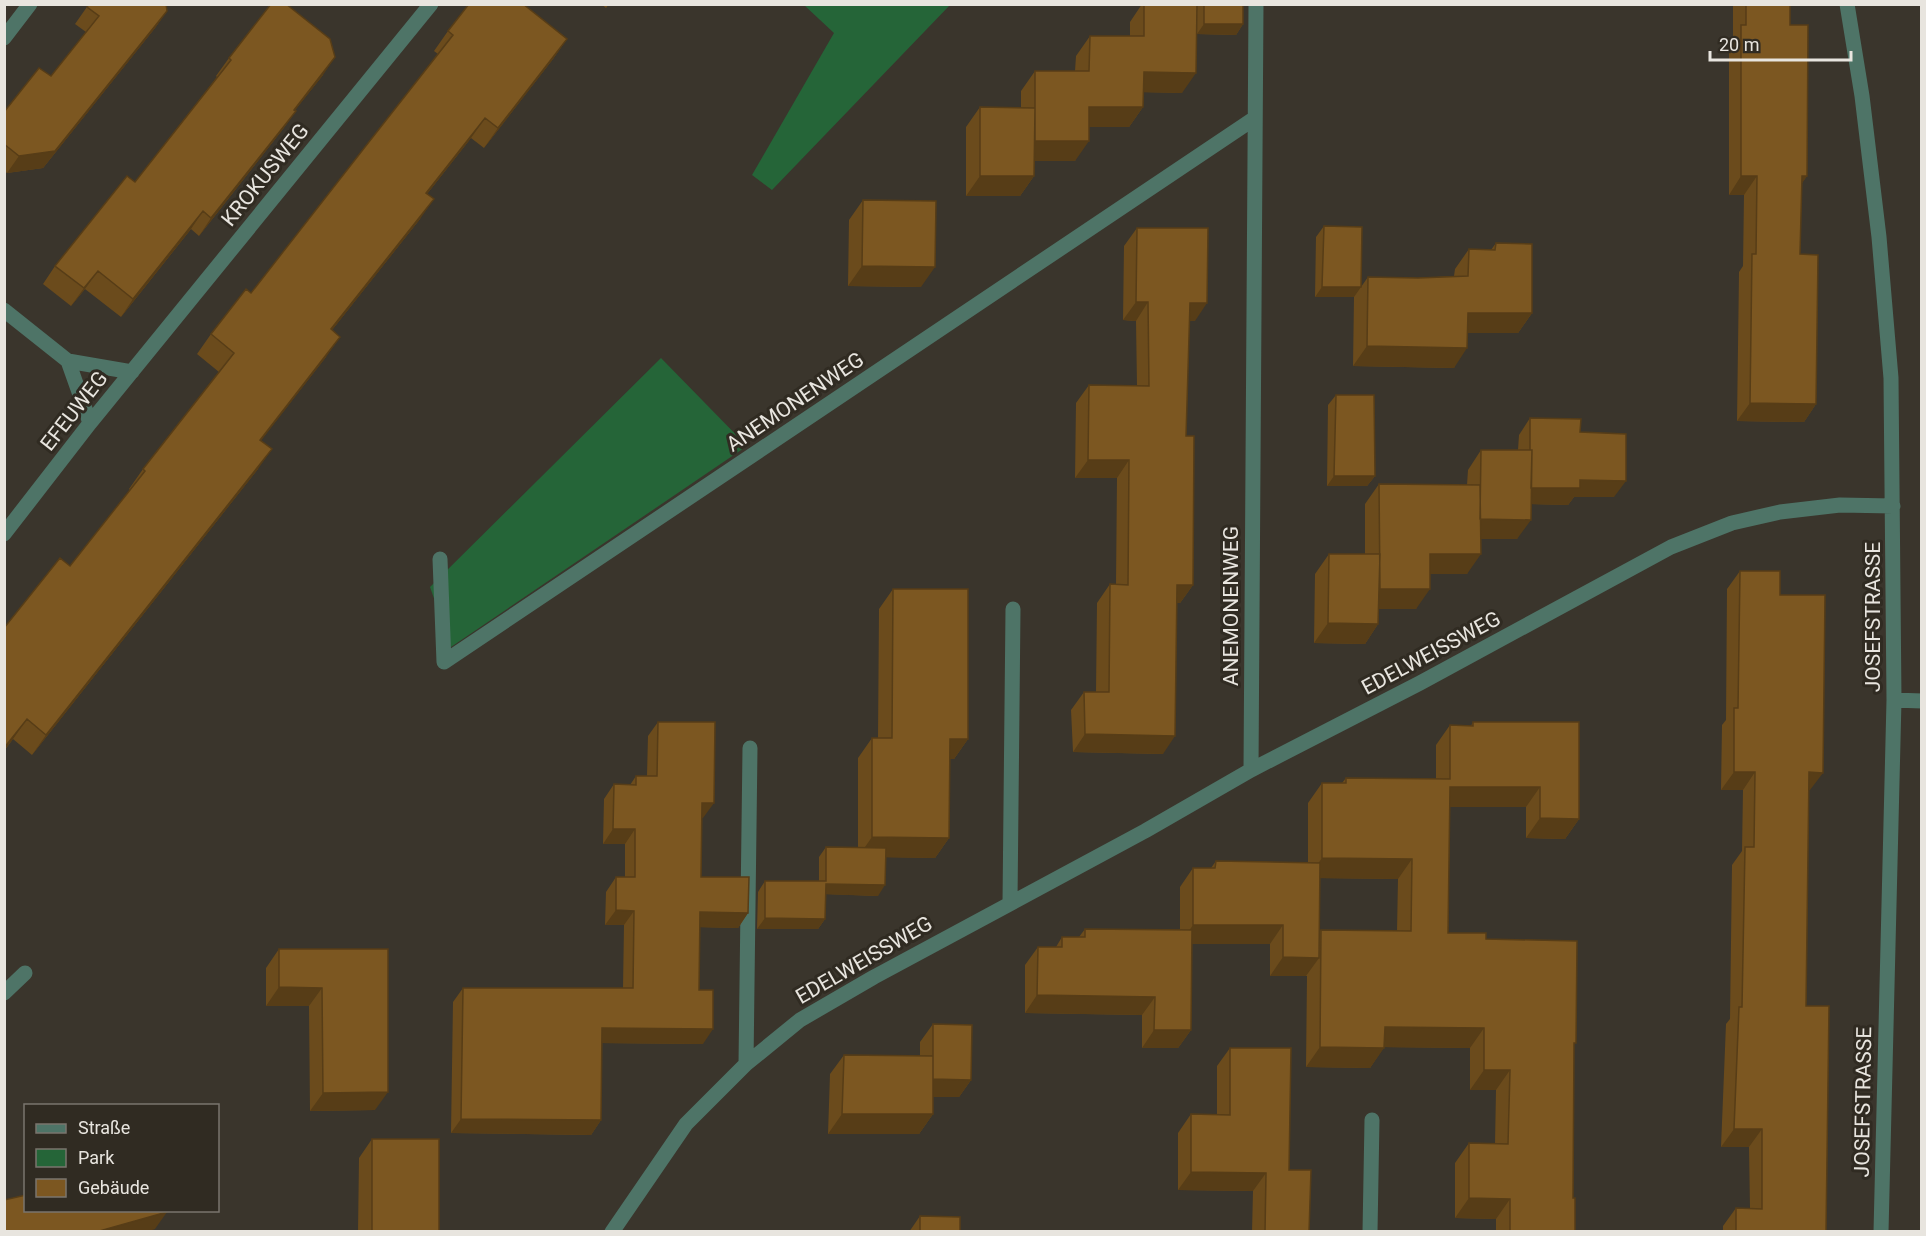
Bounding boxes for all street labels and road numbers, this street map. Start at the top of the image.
street label: KROKUSWEG [216,119,314,231]
street label: ANEMONENWEG [722,347,868,457]
street label: EFEUWEG [36,367,112,455]
street label: ANEMONENWEG [1219,526,1243,686]
street label: JOSEFSTRASSE [1861,542,1885,692]
street label: EDELWEISSWEG [1358,606,1504,700]
street label: EDELWEISSWEG [791,911,937,1009]
street label: JOSEFSTRASSE [1850,1026,1876,1177]

